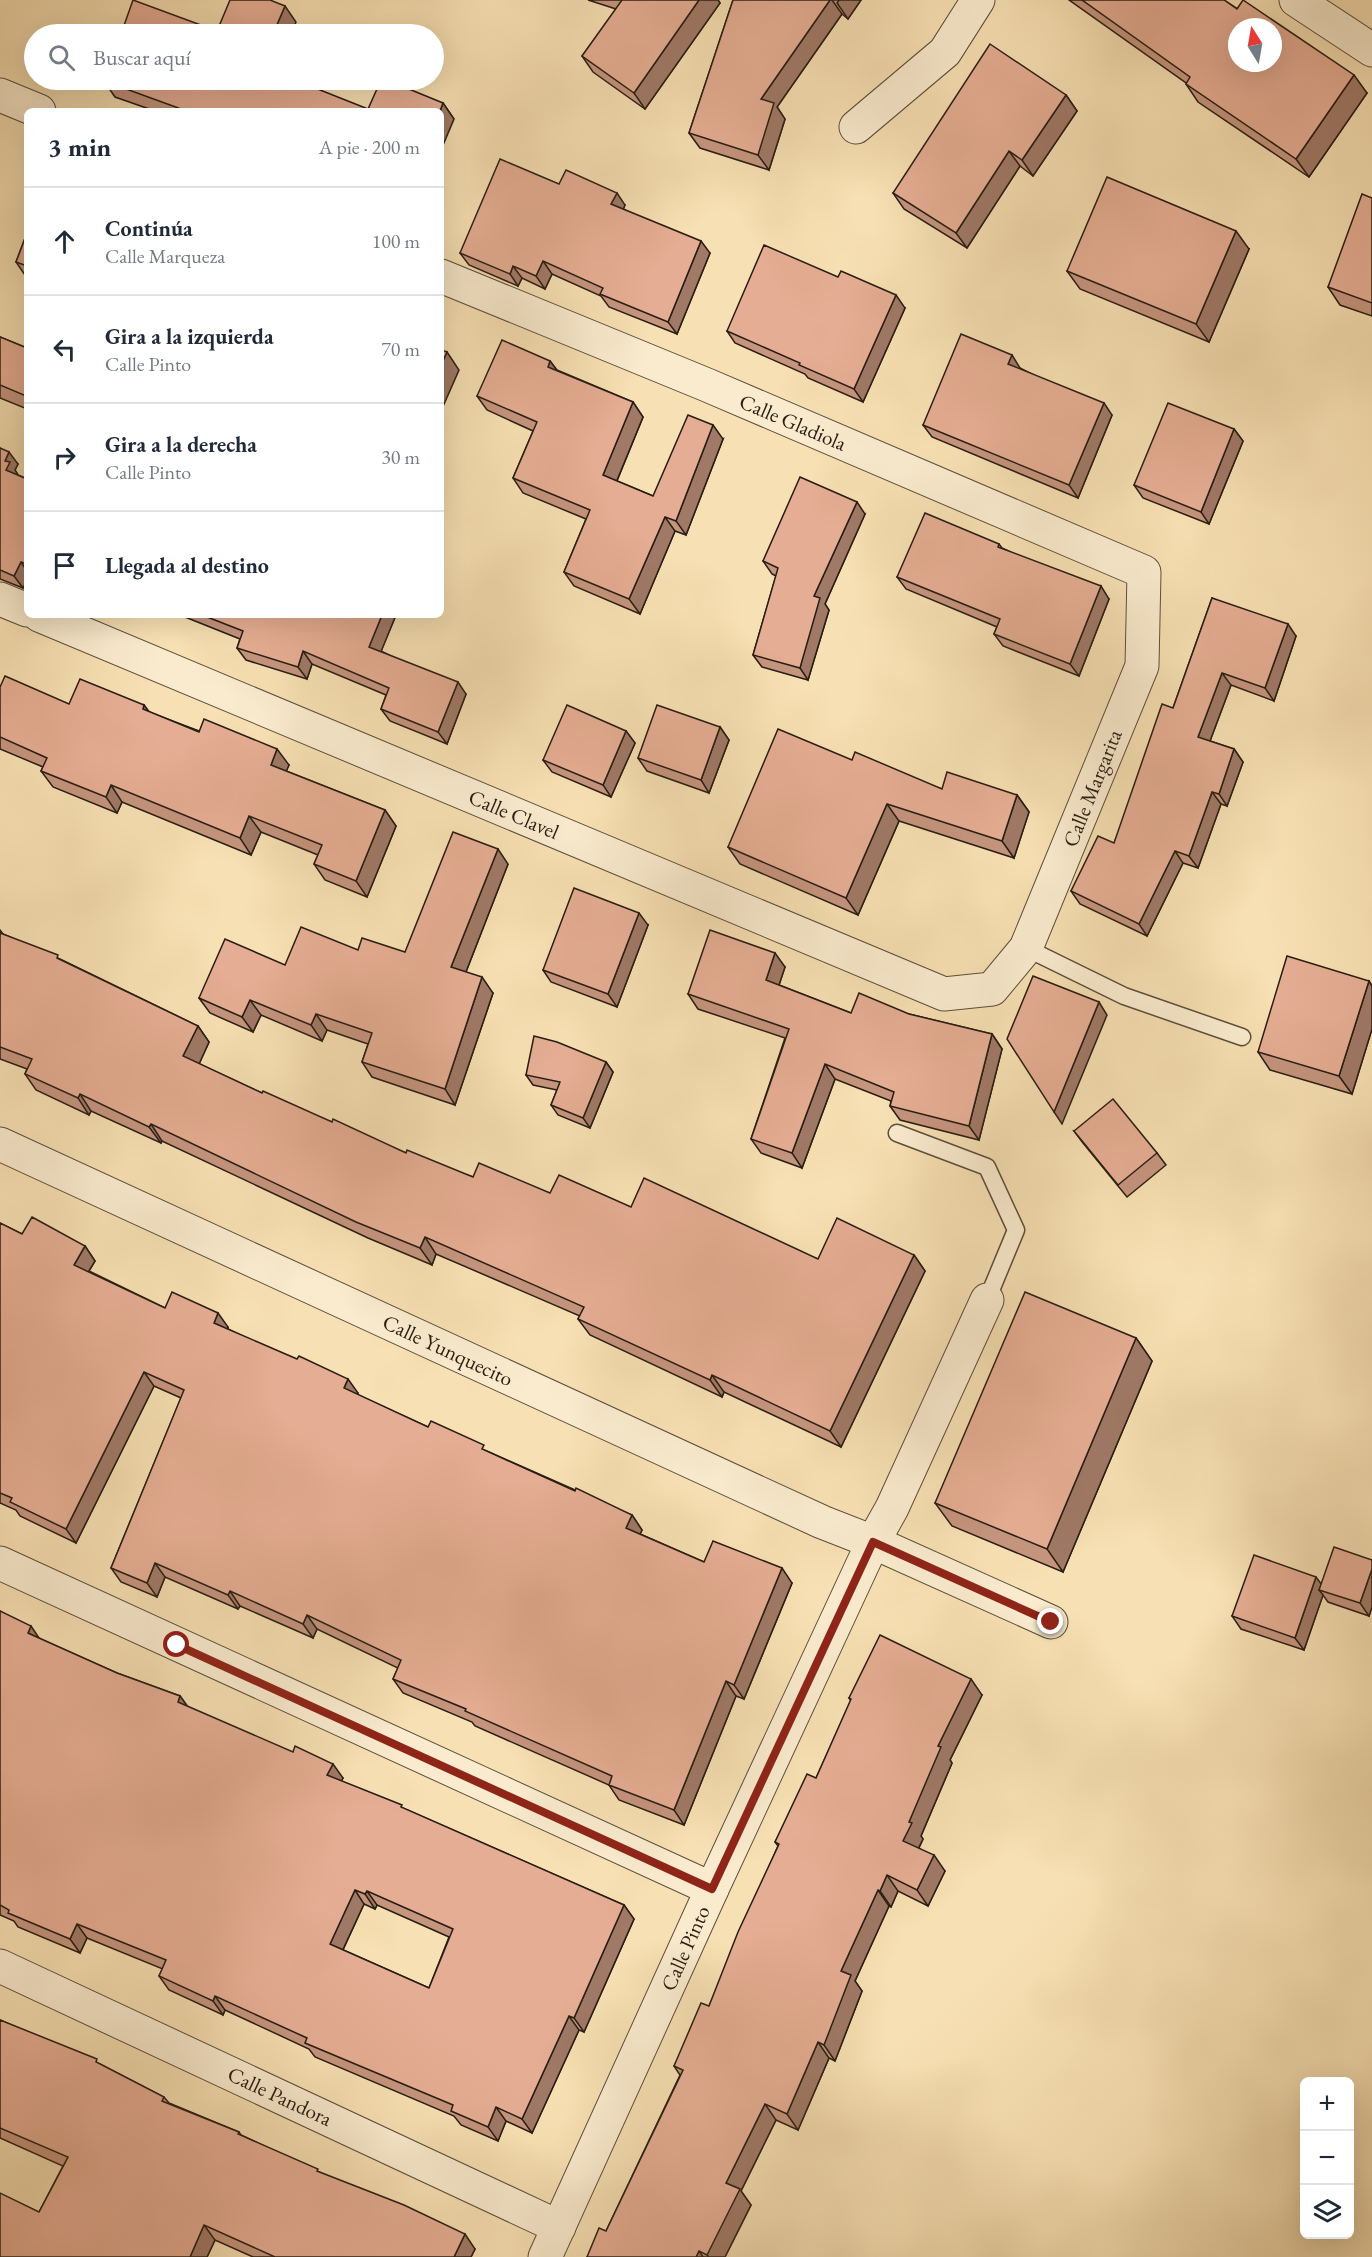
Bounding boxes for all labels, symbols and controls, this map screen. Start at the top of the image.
north arrow [1228,18,1282,72]
search box [24,24,444,90]
icon: search [45,41,78,74]
text: Buscar aquí [93,43,191,72]
text: 3 min [48,130,111,164]
text: A pie · 200 m [319,134,420,160]
text: Continúa [105,214,193,243]
icon: ahead [48,225,81,258]
text: 100 m [372,228,420,254]
text: Calle Marqueza [105,243,225,269]
text: Gira a la izquierda [105,322,274,351]
icon: left [48,333,81,366]
text: 70 m [381,336,420,362]
text: Calle Pinto [105,351,191,377]
street label: Calle Gladiola [735,387,851,457]
text: Gira a la derecha [105,430,257,459]
icon: right [48,441,81,474]
text: 30 m [381,444,420,470]
text: Calle Pinto [105,459,191,485]
icon: arrive [48,549,81,582]
text: Llegada al destino [105,551,269,580]
street label: Calle Margarita [1056,725,1128,851]
street label: Calle Clavel [465,783,563,845]
street label: Calle Yunquecito [379,1308,517,1392]
route end [1037,1608,1063,1634]
route start [163,1631,189,1657]
street label: Calle Pinto [654,1901,716,1995]
street label: Calle Pandora [223,2060,337,2132]
map controls [1300,2077,1354,2239]
button: + [1300,2077,1354,2131]
button: − [1300,2131,1354,2185]
button: layers [1300,2185,1354,2239]

